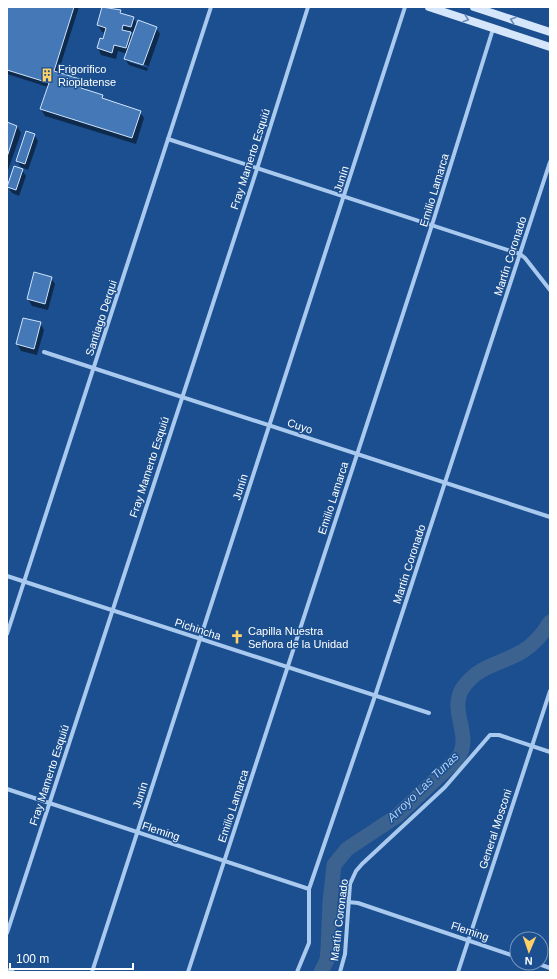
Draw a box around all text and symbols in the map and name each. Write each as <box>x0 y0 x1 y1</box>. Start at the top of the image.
one-way arrow <box>462 14 469 23</box>
one-way arrow <box>510 16 517 25</box>
place label: Frigorifico Rioplatense <box>58 63 116 88</box>
building icon: Frigorifico Rioplatense <box>39 67 55 83</box>
street label: Fray Mamerto Esquiú <box>228 107 272 211</box>
street label: Emilio Lamarca <box>417 151 451 228</box>
street label: Junín <box>331 164 351 194</box>
street label: Martín Coronado <box>492 215 528 297</box>
street label: Santiago Derqui <box>83 279 119 357</box>
street label: Fray Mamerto Esquiú <box>127 415 171 519</box>
street label: Cuyo <box>286 416 314 436</box>
street label: Emilio Lamarca <box>316 459 351 536</box>
street label: Junín <box>230 472 250 502</box>
street label: Martín Coronado <box>391 523 427 605</box>
street label: Pichincha <box>173 616 223 642</box>
place label: Capilla Nuestra Señora de la Unidad <box>248 625 348 650</box>
church icon: Capilla Nuestra Señora de la Unidad <box>229 629 245 645</box>
street label: Fray Mamerto Esquiú <box>27 723 71 827</box>
water label: Arroyo Las Tunas <box>384 749 462 825</box>
street label: Emilio Lamarca <box>216 767 251 844</box>
street label: Junín <box>130 780 150 810</box>
street label: General Mosconi <box>476 788 514 870</box>
street label: Fleming <box>141 819 181 843</box>
street label: Martín Coronado <box>328 878 350 962</box>
street label: Fleming <box>450 919 490 943</box>
north arrow <box>509 931 549 971</box>
scale bar <box>10 945 133 971</box>
text: 100 m <box>16 952 49 966</box>
text: N <box>524 955 533 967</box>

